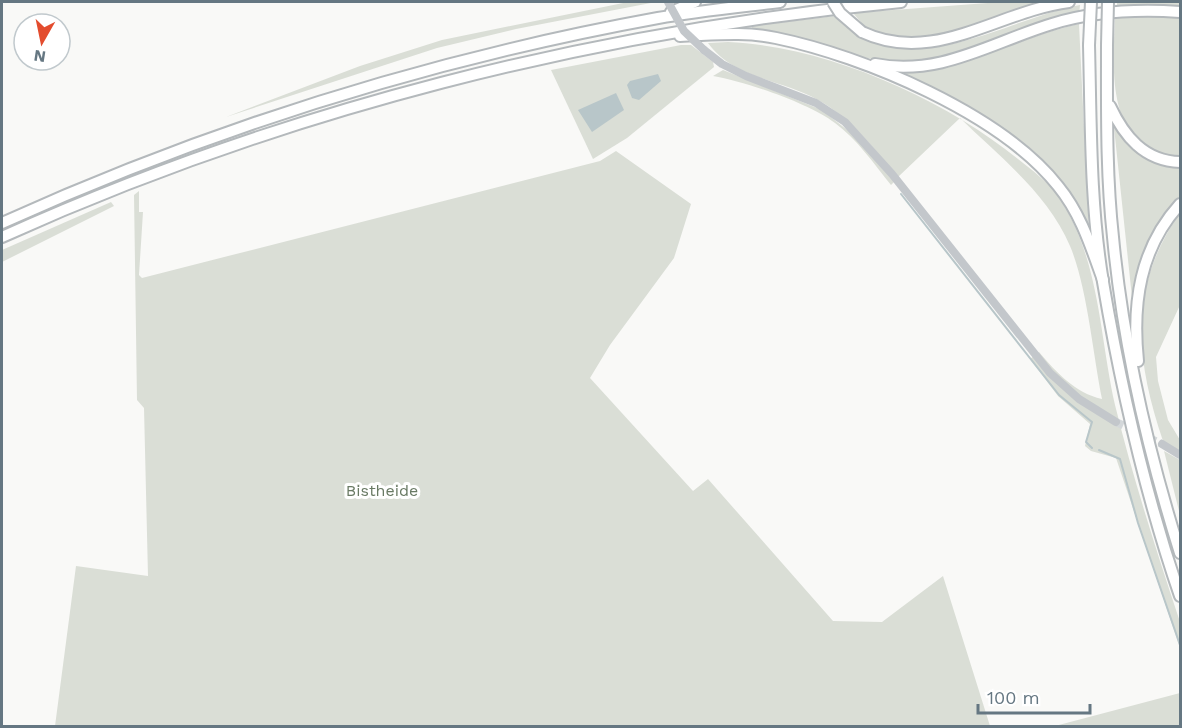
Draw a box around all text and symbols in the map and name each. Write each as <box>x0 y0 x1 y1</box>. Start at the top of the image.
north arrow <box>12 12 72 72</box>
text: N <box>32 46 47 67</box>
park label: Bistheide <box>346 481 418 500</box>
scale bar <box>978 677 1090 715</box>
text: 100 m <box>987 687 1040 708</box>

